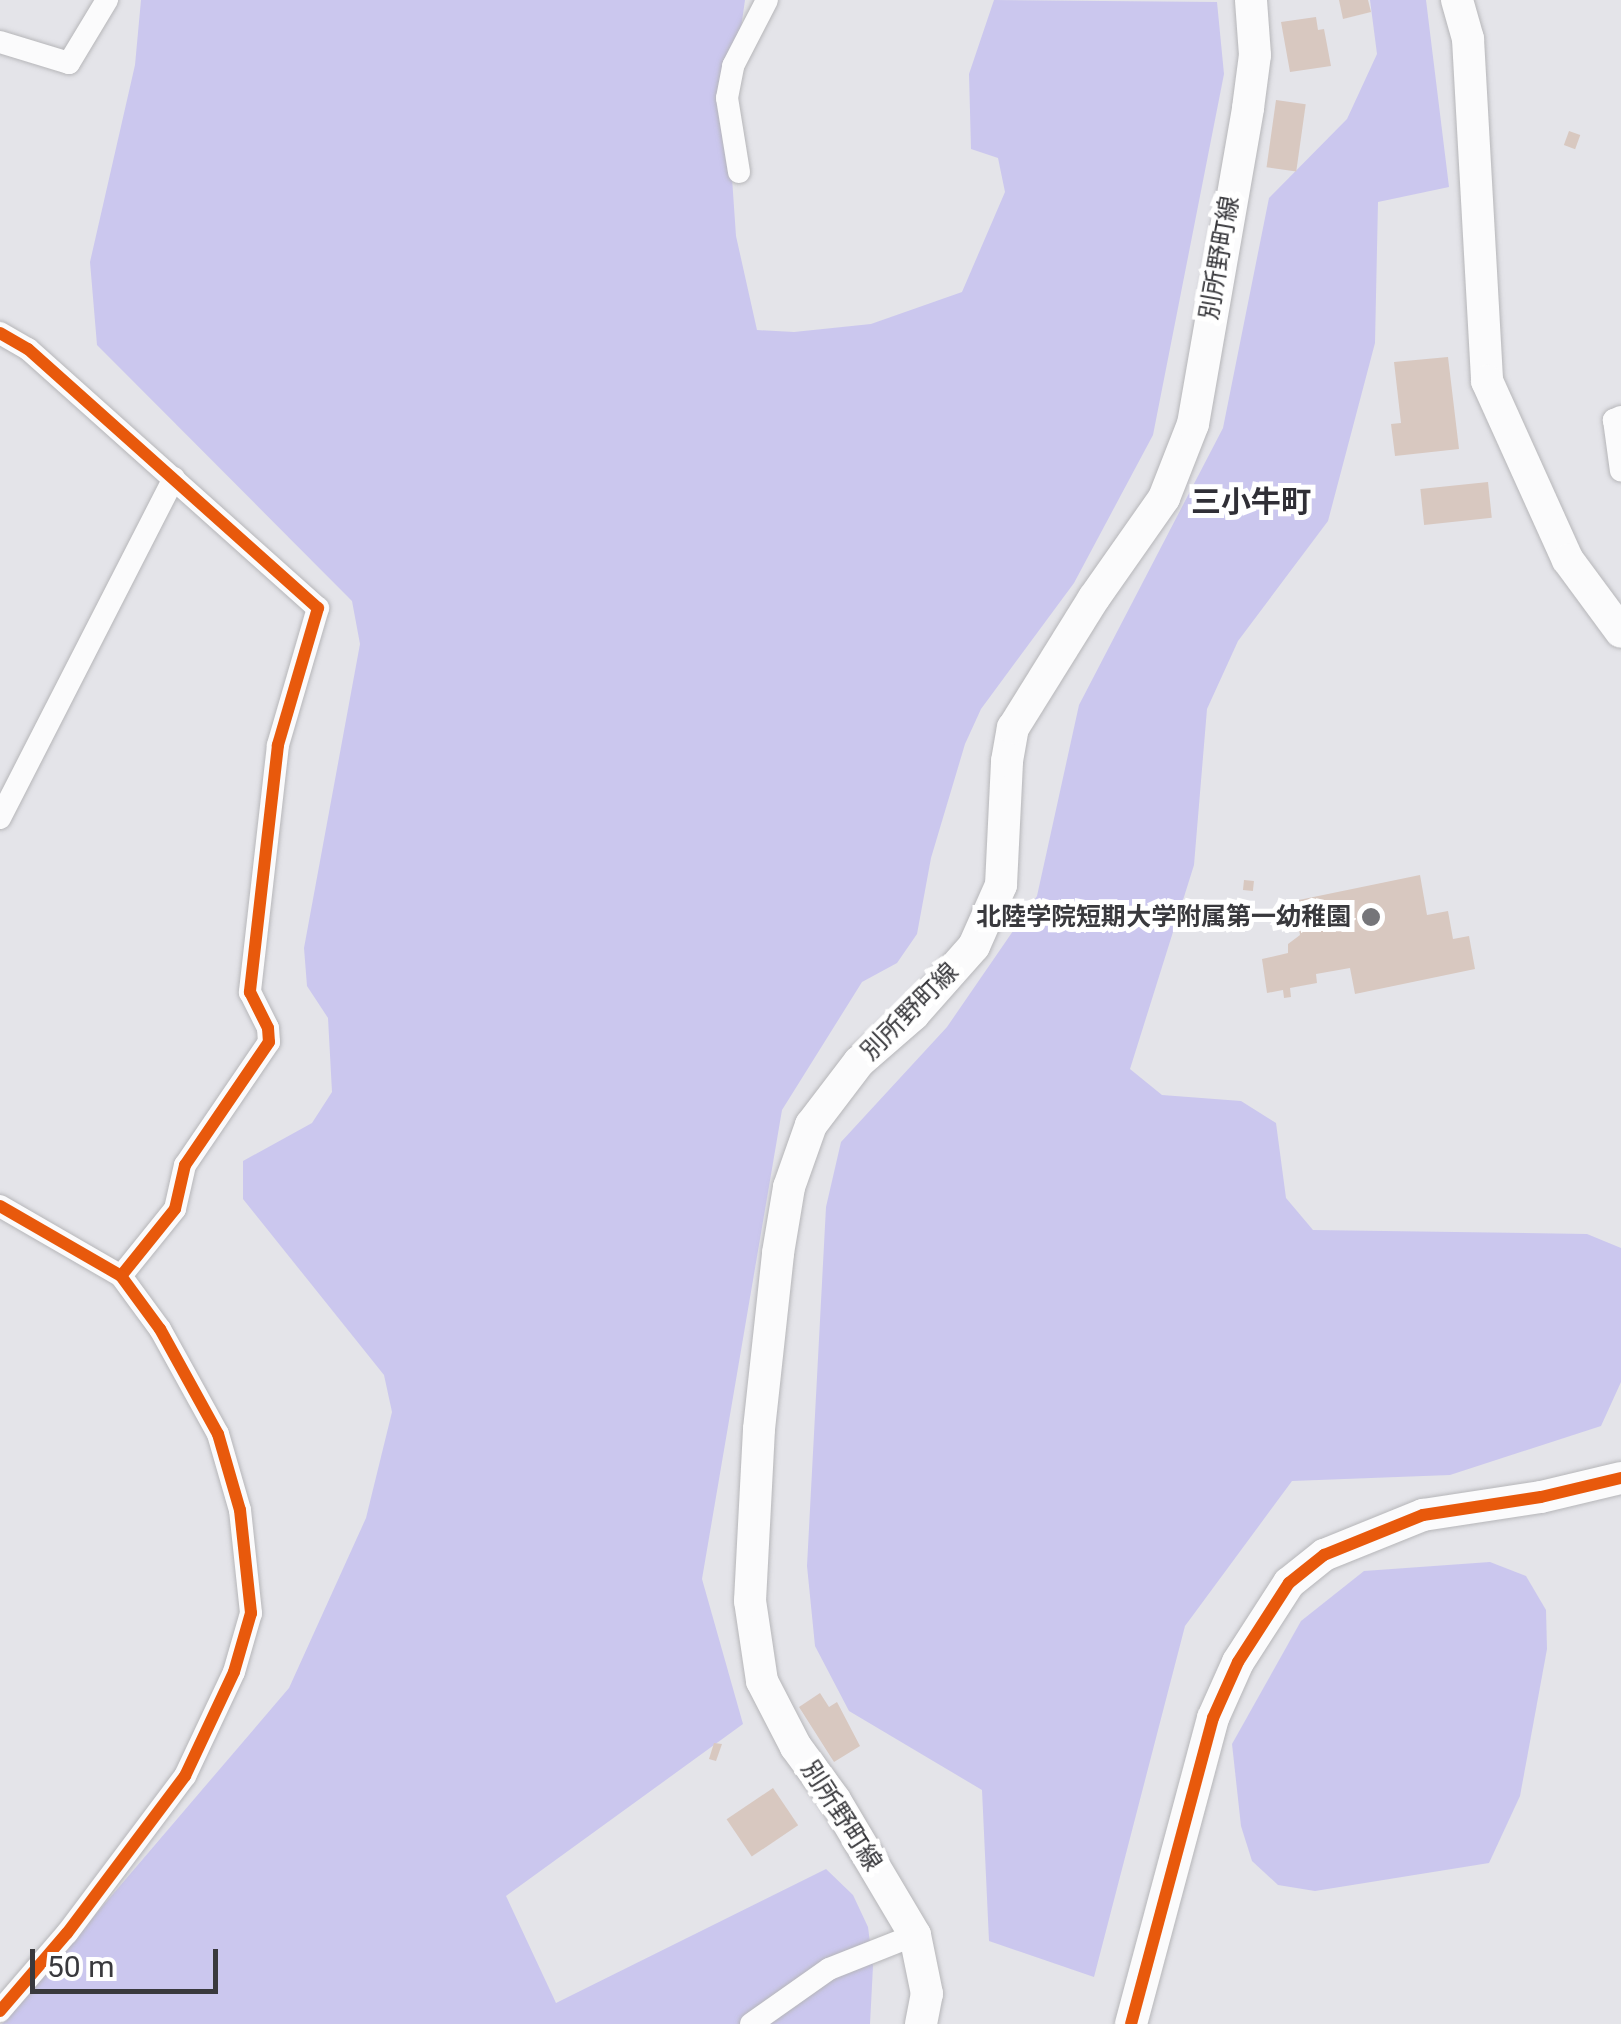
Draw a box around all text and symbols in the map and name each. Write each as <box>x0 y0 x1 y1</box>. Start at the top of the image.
street label: 別所野町線 <box>1194 194 1246 322</box>
district label: 三小牛町 <box>1191 484 1311 520</box>
place label: 北陸学院短期大学附属第一幼稚園 <box>976 902 1351 932</box>
marker: 北陸学院短期大学附属第一幼稚園 <box>1360 906 1382 928</box>
street label: 別所野町線 <box>855 957 965 1067</box>
street label: 別所野町線 <box>794 1755 888 1877</box>
scale bar <box>35 1929 222 1991</box>
text: 50 m <box>47 1949 114 1984</box>

